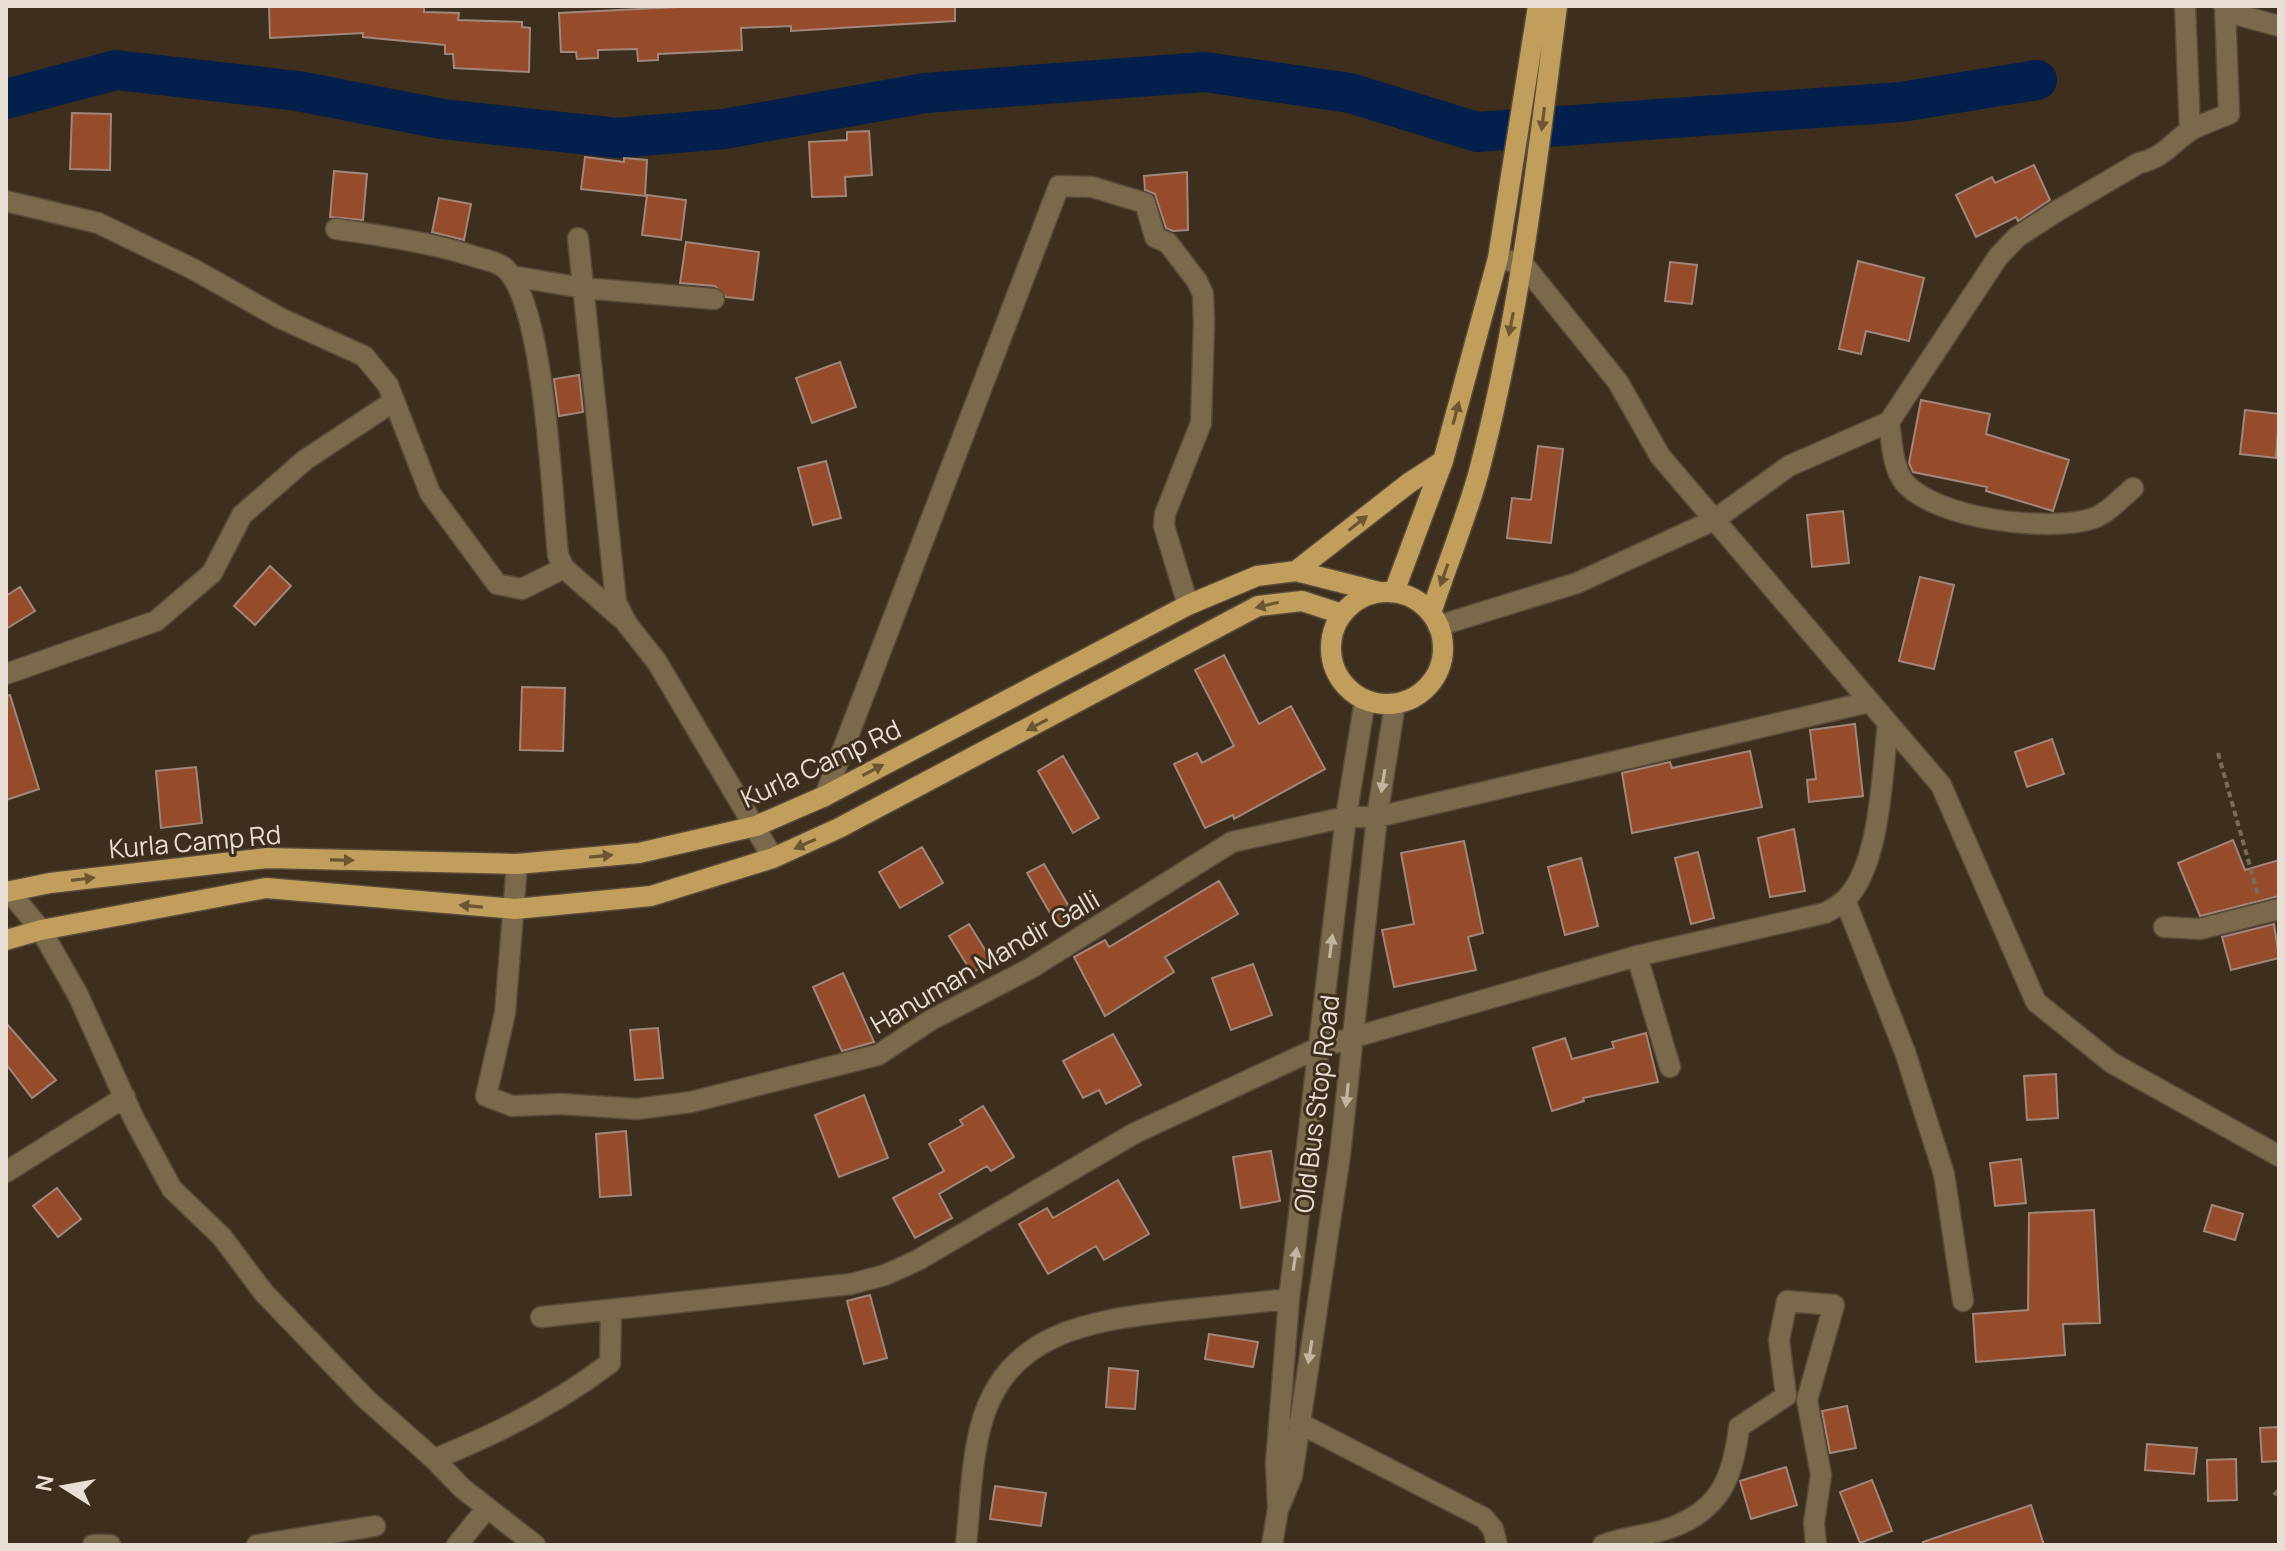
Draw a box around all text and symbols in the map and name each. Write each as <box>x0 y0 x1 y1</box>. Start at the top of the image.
one-way arrow <box>1536 107 1549 132</box>
one-way arrow <box>1505 312 1517 337</box>
one-way arrow <box>1451 401 1463 426</box>
one-way arrow <box>1348 515 1368 532</box>
one-way arrow <box>1437 563 1449 587</box>
one-way arrow <box>1254 599 1279 612</box>
street label: Kurla Camp Rd <box>735 710 906 816</box>
one-way arrow <box>1025 718 1048 731</box>
one-way arrow <box>862 764 885 777</box>
one-way arrow <box>1376 769 1388 794</box>
street label: Kurla Camp Rd <box>107 816 282 866</box>
one-way arrow <box>794 837 817 850</box>
one-way arrow <box>589 850 614 863</box>
one-way arrow <box>330 853 355 866</box>
one-way arrow <box>71 872 96 885</box>
street label: Hanuman Mandir Galli <box>863 881 1106 1041</box>
one-way arrow <box>458 899 483 912</box>
one-way arrow <box>1325 933 1338 958</box>
street label: Old Bus Stop Road <box>1285 993 1347 1215</box>
one-way arrow <box>1340 1083 1353 1108</box>
one-way arrow <box>1289 1247 1302 1272</box>
one-way arrow <box>1303 1340 1316 1365</box>
north arrow <box>24 1447 104 1527</box>
text: N <box>28 1473 61 1494</box>

